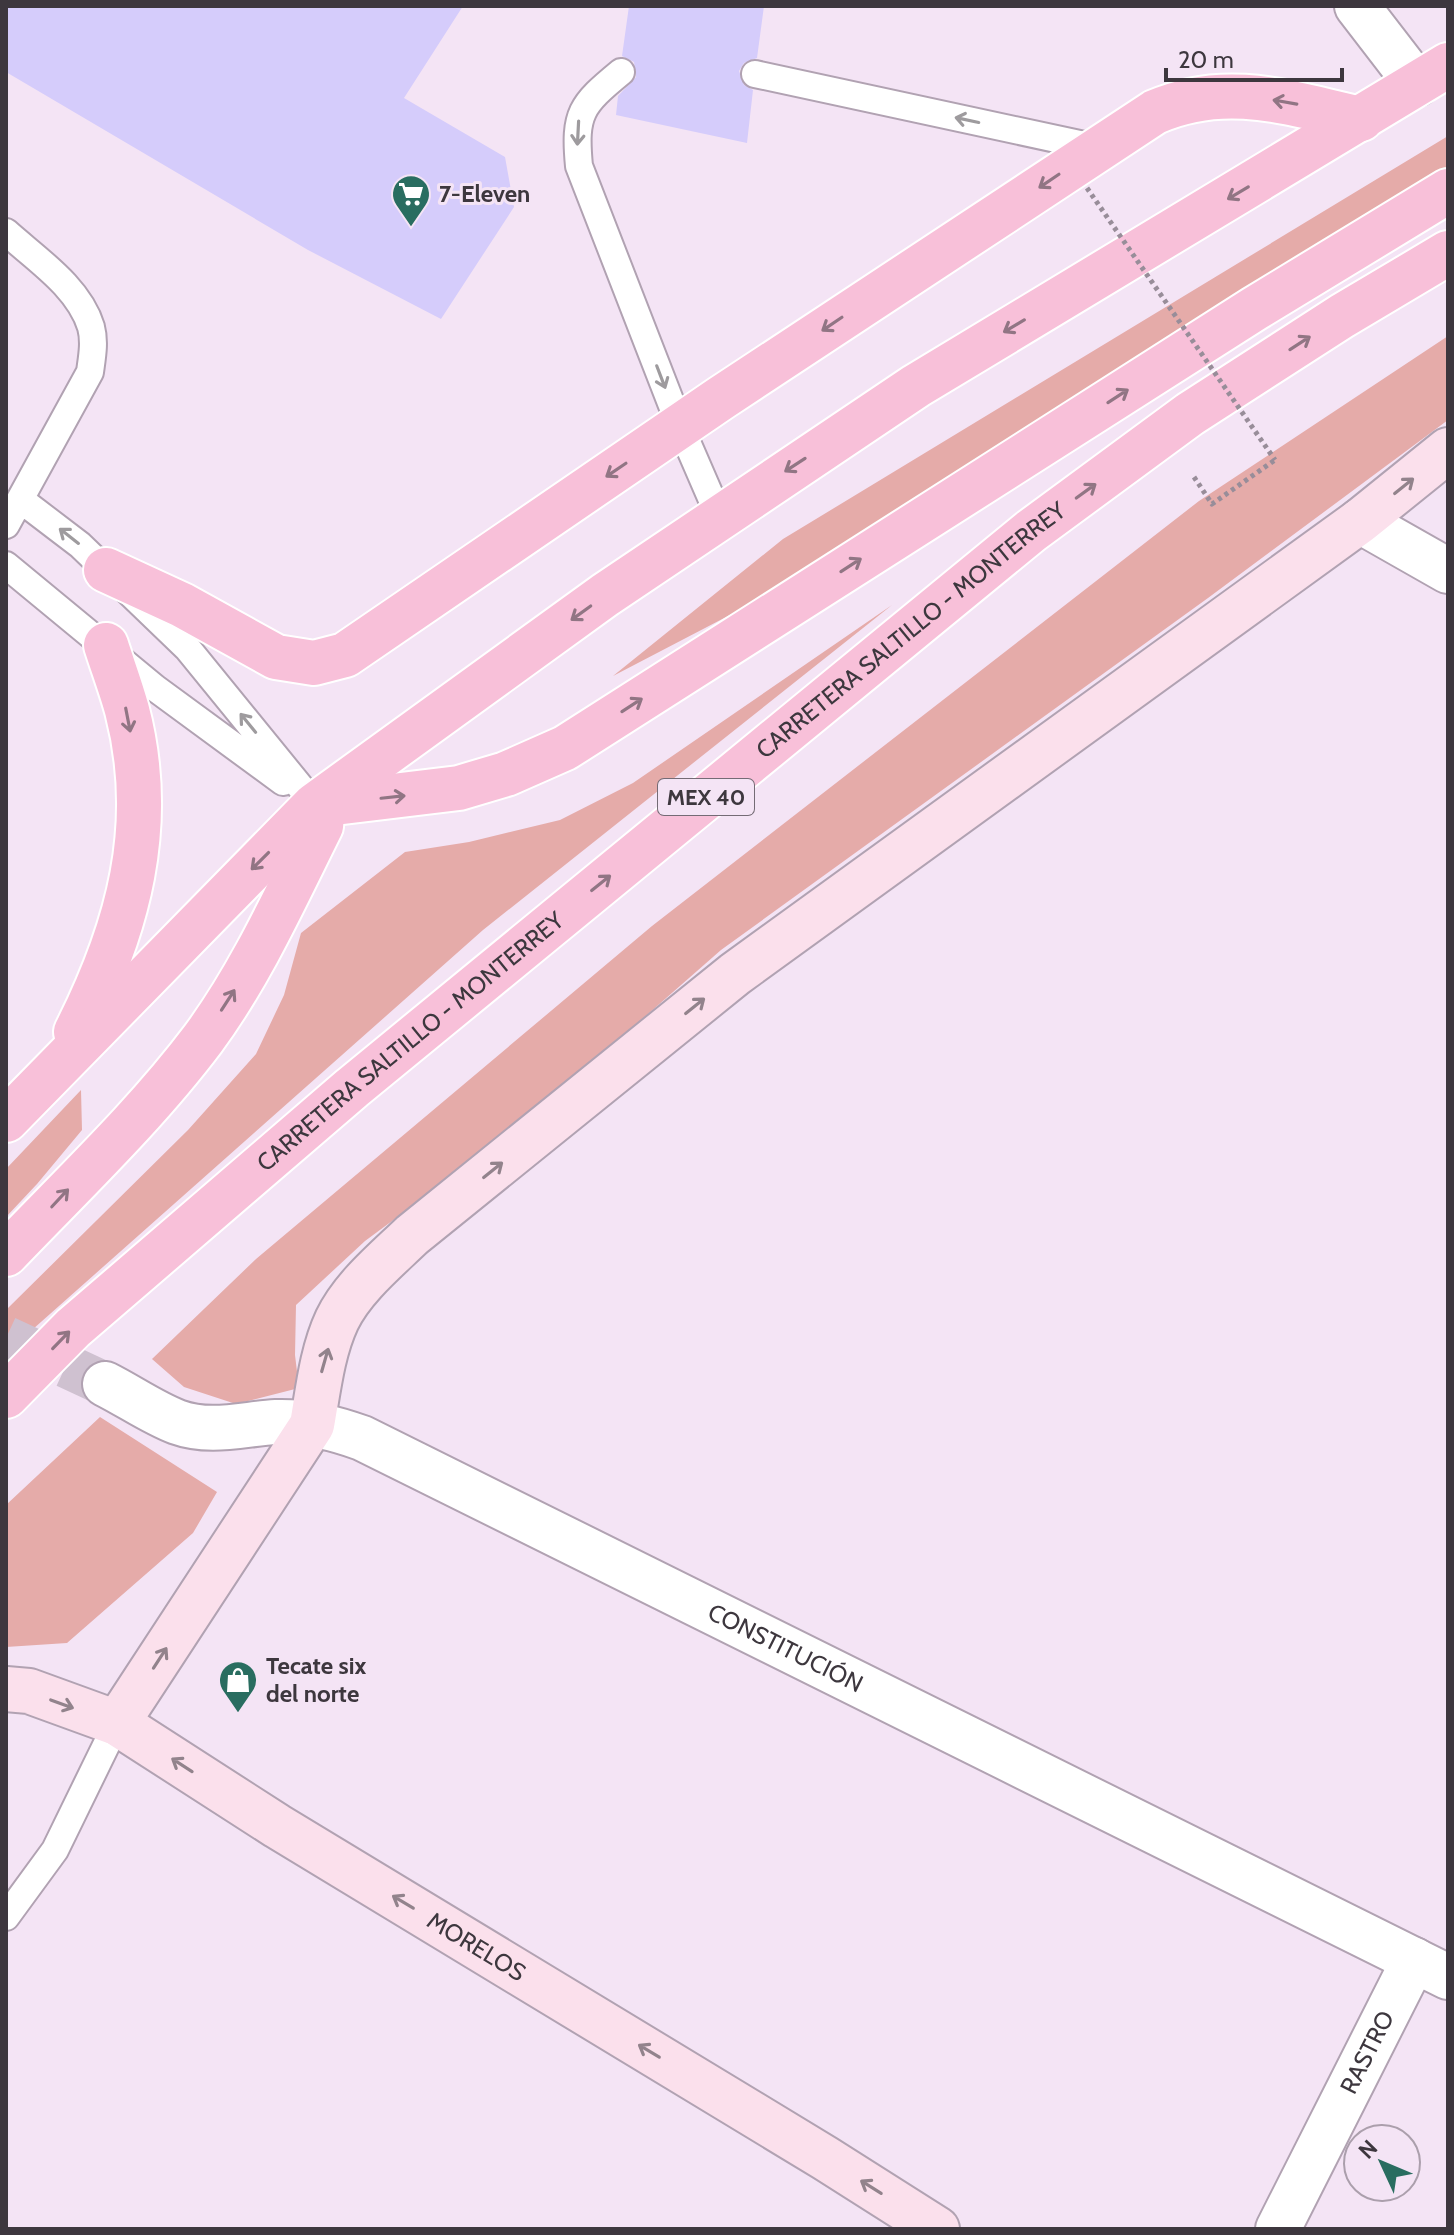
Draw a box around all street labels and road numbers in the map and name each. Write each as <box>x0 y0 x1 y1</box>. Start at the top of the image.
street label: CARRETERA SALTILLO - MONTERREY <box>750 495 1071 764</box>
road number: MEX 40 <box>658 779 754 815</box>
street label: CARRETERA SALTILLO - MONTERREY <box>251 905 570 1177</box>
street label: CONSTITUCIÓN <box>703 1597 868 1698</box>
street label: MORELOS <box>422 1905 531 1987</box>
street label: RASTRO <box>1334 2006 1400 2098</box>

